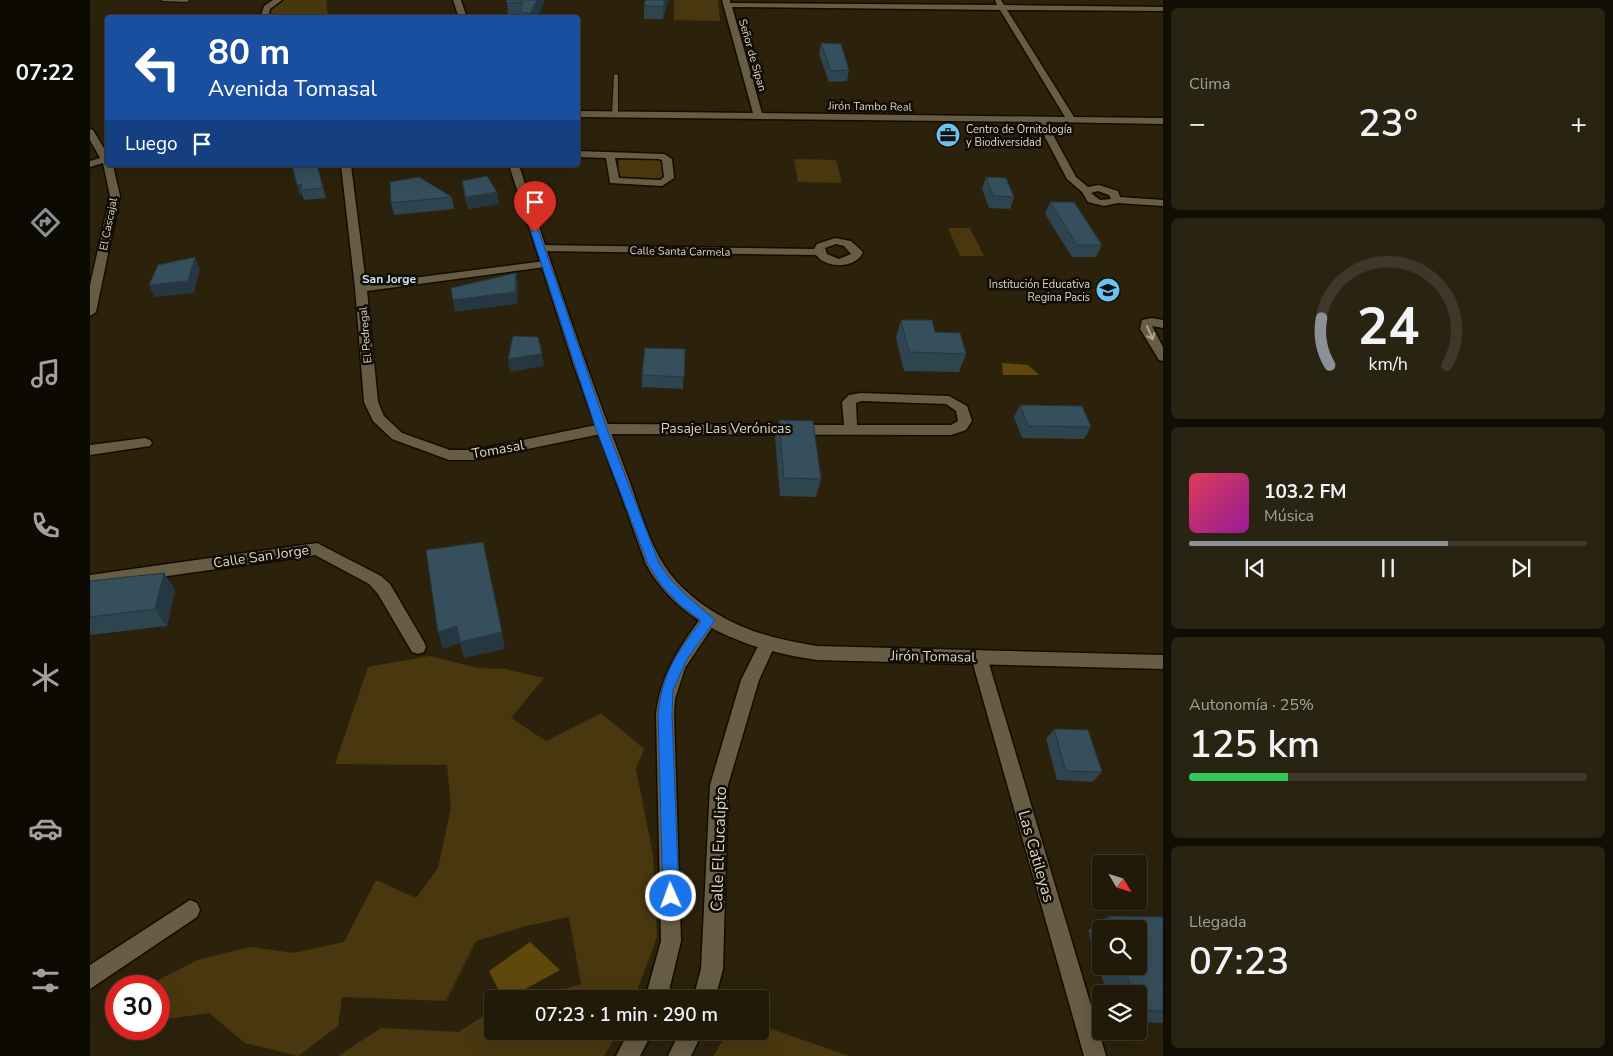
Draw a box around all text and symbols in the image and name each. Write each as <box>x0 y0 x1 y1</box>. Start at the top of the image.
street label: Señor de Sipan <box>735 17 770 93</box>
text: 80 m <box>208 29 290 76</box>
icon: left <box>125 35 190 100</box>
text: 07:22 <box>16 58 74 88</box>
text: Clima <box>1189 73 1230 95</box>
text: Avenida Tomasal <box>208 74 377 104</box>
street label: Jirón Tambo Real <box>827 98 913 115</box>
text: 23° <box>1358 98 1418 149</box>
text: − <box>1189 105 1206 143</box>
text: + <box>1570 105 1587 143</box>
office icon: Centro de Ornitología y Biodiversidad <box>935 122 961 148</box>
place label: Centro de Ornitología y Biodiversidad <box>966 122 1072 150</box>
icon: arrive <box>188 130 216 158</box>
text: Luego <box>125 131 178 157</box>
pin <box>514 181 556 232</box>
icon: arrive <box>521 188 549 216</box>
street label: El Cascajal <box>96 196 121 252</box>
icon: directions <box>28 205 63 240</box>
street label: Calle Santa Carmela <box>629 243 731 260</box>
district label: San Jorge <box>362 271 416 287</box>
place label: Institución Educativa Regina Pacis <box>989 277 1090 305</box>
school or university icon: Institución Educativa Regina Pacis <box>1095 277 1121 303</box>
text: 24 <box>1357 291 1419 362</box>
street label: El Pedregal <box>355 305 375 364</box>
one-way arrow <box>1145 325 1155 340</box>
text: km/h <box>1368 352 1408 376</box>
icon: music <box>28 356 63 391</box>
street label: Pasaje Las Verónicas <box>661 419 792 438</box>
street label: Tomasal <box>470 435 527 463</box>
text: 103.2 FM <box>1264 479 1347 505</box>
text: Música <box>1264 505 1314 527</box>
icon: phone <box>28 508 63 543</box>
street label: Calle San Jorge <box>212 540 310 573</box>
icon: previous <box>1241 554 1269 582</box>
icon: pause <box>1374 554 1402 582</box>
icon: next <box>1507 554 1535 582</box>
street label: Jirón Tomasal <box>889 646 976 667</box>
icon: climate <box>28 660 63 695</box>
text: Autonomía · 25% <box>1189 694 1314 716</box>
text: 125 km <box>1189 719 1320 770</box>
street label: Calle El Eucalipto <box>706 786 732 912</box>
street label: Las Catileyas <box>1012 808 1060 905</box>
icon: car <box>28 811 63 846</box>
north arrow <box>1092 855 1148 910</box>
map controls <box>1092 855 1147 1040</box>
position arrow <box>644 869 696 921</box>
text: Llegada <box>1189 911 1247 933</box>
button: search <box>1092 920 1147 975</box>
text: 07:23 <box>1189 936 1289 987</box>
icon: filters <box>28 963 63 998</box>
speed limit sign: 30 <box>105 975 170 1040</box>
button: layers <box>1092 985 1147 1040</box>
text: 07:23 · 1 min · 290 m <box>535 1002 718 1028</box>

